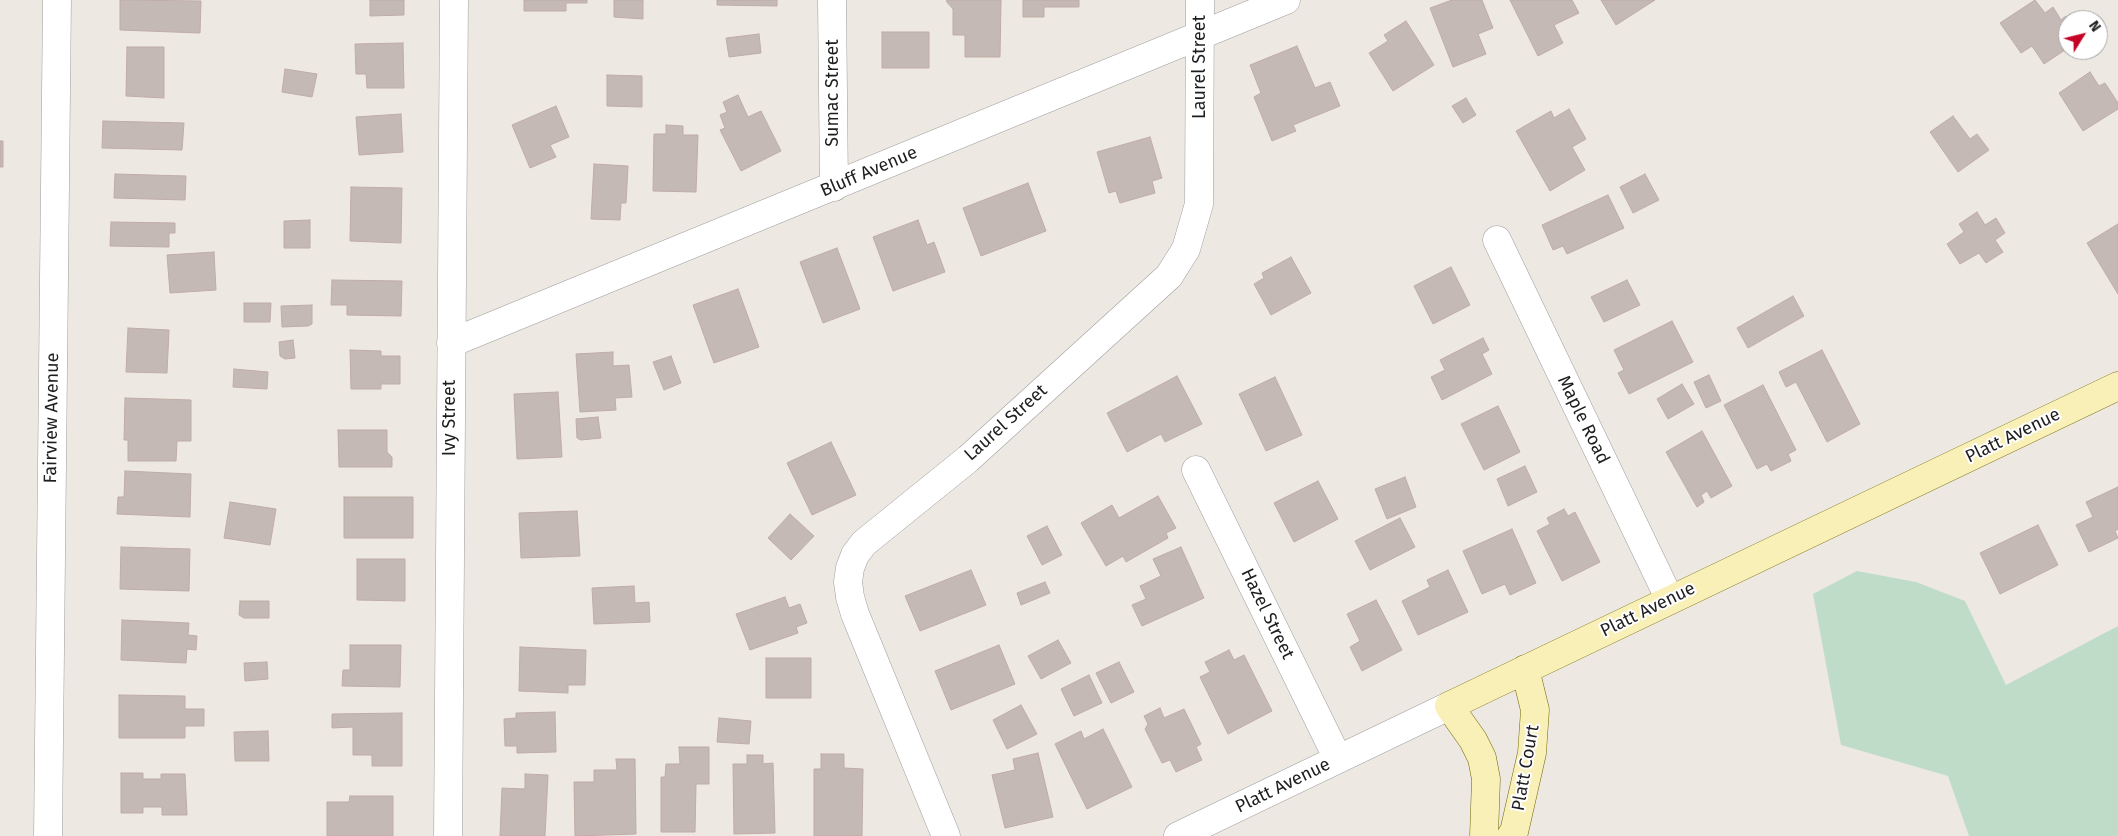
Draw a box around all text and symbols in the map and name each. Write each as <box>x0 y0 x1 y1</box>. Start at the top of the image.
north arrow <box>2058 10 2108 60</box>
street label: Laurel Street <box>1189 15 1211 119</box>
text: N <box>2085 18 2104 35</box>
street label: Sumac Street <box>822 39 844 147</box>
street label: Bluff Avenue <box>817 142 921 202</box>
street label: Fairview Avenue <box>40 352 64 484</box>
street label: Maple Road <box>1552 372 1614 468</box>
street label: Ivy Street <box>439 380 461 456</box>
street label: Laurel Street <box>960 380 1052 466</box>
street label: Platt Avenue <box>1962 404 2064 468</box>
street label: Hazel Street <box>1236 565 1298 663</box>
street label: Platt Avenue <box>1597 578 1699 642</box>
street label: Platt Court <box>1508 723 1544 813</box>
street label: Platt Avenue <box>1232 754 1334 818</box>

